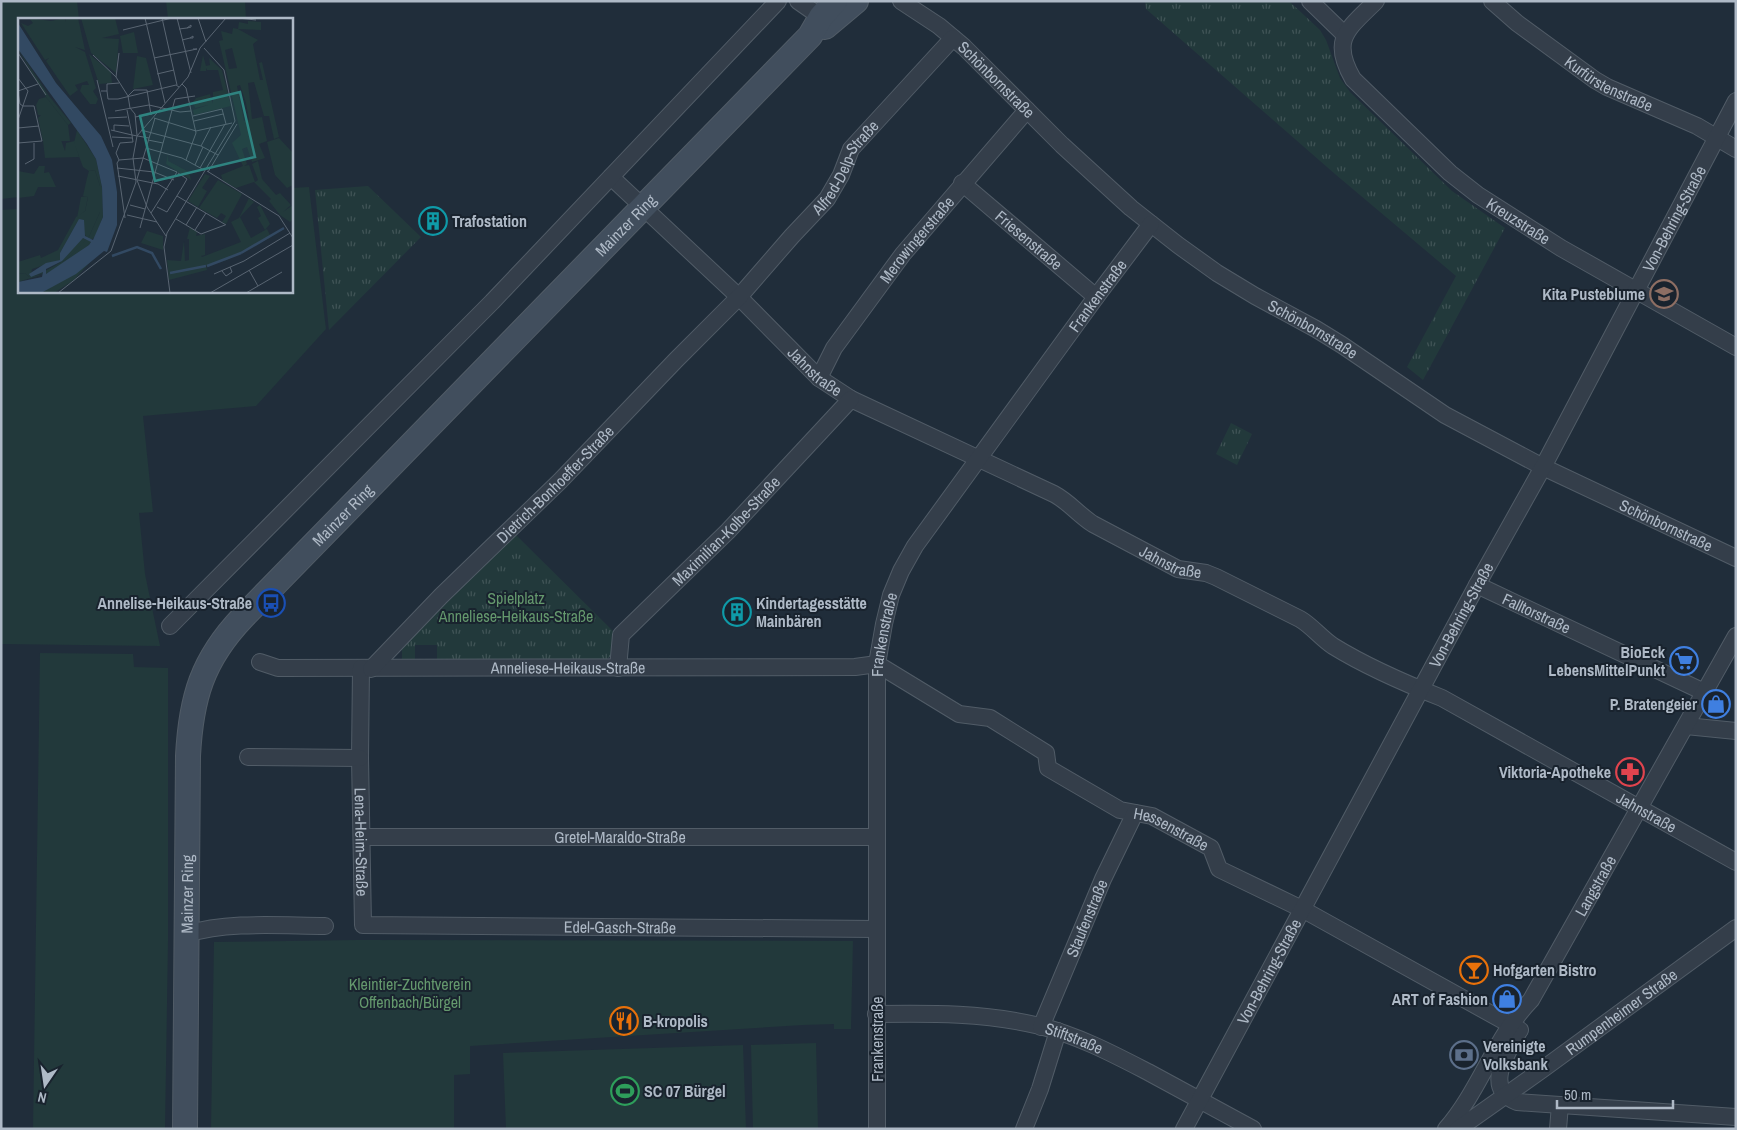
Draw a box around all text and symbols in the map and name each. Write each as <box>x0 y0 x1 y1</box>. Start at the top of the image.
inset map <box>18 18 292 292</box>
street label: Schönbornstraße <box>953 36 1040 123</box>
street label: Kurfürstenstraße <box>1560 51 1656 117</box>
street label: Alfred-Delp-Straße <box>806 115 883 220</box>
street label: Von-Behring-Straße <box>1637 162 1711 275</box>
street label: Mainzer Ring <box>590 189 661 261</box>
street label: Merowingerstraße <box>874 191 959 287</box>
street label: Kreuzstraße <box>1482 192 1555 249</box>
street label: Friesenstraße <box>991 205 1067 275</box>
building icon: Trafostation <box>418 206 448 236</box>
place label: Trafostation <box>452 210 527 232</box>
street label: Frankenstraße <box>1063 255 1132 336</box>
school or university icon: Kita Pusteblume <box>1649 279 1679 309</box>
place label: Kita Pusteblume <box>1542 283 1645 305</box>
street label: Schönbornstraße <box>1264 294 1362 364</box>
street label: Jahnstraße <box>783 342 846 401</box>
street label: Dietrich-Bonhoeffer-Straße <box>491 420 619 548</box>
street label: Maximilian-Kolbe-Straße <box>667 471 785 591</box>
street label: Mainzer Ring <box>307 479 378 551</box>
street label: Schönbornstraße <box>1616 494 1716 557</box>
street label: Jahnstraße <box>1136 540 1203 583</box>
street label: Von-Behring-Straße <box>1424 558 1499 671</box>
park label: Spielplatz Anneliese-Heikaus-Straße <box>438 587 593 627</box>
bus stop icon: Annelise-Heikaus-Straße <box>256 588 286 618</box>
street label: Falltorstraße <box>1499 588 1574 639</box>
street label: Frankenstraße <box>866 590 902 677</box>
place label: Annelise-Heikaus-Straße <box>97 592 252 614</box>
place label: Kindertagesstätte Mainbären <box>756 592 867 632</box>
building icon: Kindertagesstätte Mainbären <box>722 597 752 627</box>
place label: BioEck LebensMittelPunkt <box>1548 641 1666 681</box>
supermarket icon: BioEck LebensMittelPunkt <box>1669 646 1699 676</box>
street label: Anneliese-Heikaus-Straße <box>490 656 645 679</box>
shop icon: P. Bratengeier <box>1701 689 1731 719</box>
place label: P. Bratengeier <box>1610 693 1698 715</box>
pharmacy icon: Viktoria-Apotheke <box>1615 757 1645 787</box>
place label: Viktoria-Apotheke <box>1499 761 1611 783</box>
street label: Lena-Heim-Straße <box>350 787 373 897</box>
street label: Jahnstraße <box>1613 787 1681 838</box>
street label: Hessenstraße <box>1132 802 1213 856</box>
street label: Gretel-Maraldo-Straße <box>554 826 686 848</box>
street label: Langstraße <box>1569 851 1621 920</box>
street label: Mainzer Ring <box>176 854 198 934</box>
street label: Staufenstraße <box>1061 876 1113 960</box>
street label: Von-Behring-Straße <box>1232 915 1306 1028</box>
street label: Edel-Gasch-Straße <box>564 916 676 938</box>
bar icon: Hofgarten Bistro <box>1459 955 1489 985</box>
place label: Hofgarten Bistro <box>1493 959 1597 981</box>
street label: Rumpenheimer Straße <box>1561 964 1682 1060</box>
park label: Kleintier-Zuchtverein Offenbach/Bürgel <box>349 973 471 1013</box>
shop icon: ART of Fashion <box>1492 984 1522 1014</box>
place label: ART of Fashion <box>1392 988 1488 1010</box>
street label: Frankenstraße <box>866 996 888 1082</box>
restaurant icon: B-kropolis <box>609 1006 639 1036</box>
place label: B-kropolis <box>643 1010 708 1032</box>
street label: Stiftstraße <box>1043 1017 1107 1059</box>
place label: Vereinigte Volksbank <box>1483 1035 1548 1075</box>
bank icon: Vereinigte Volksbank <box>1449 1040 1479 1070</box>
north arrow <box>20 1060 70 1110</box>
sports icon: SC 07 Bürgel <box>610 1076 640 1106</box>
scale bar <box>1557 1078 1673 1110</box>
place label: SC 07 Bürgel <box>644 1080 726 1102</box>
text: 50 m <box>1564 1084 1591 1105</box>
text: N <box>36 1088 48 1107</box>

